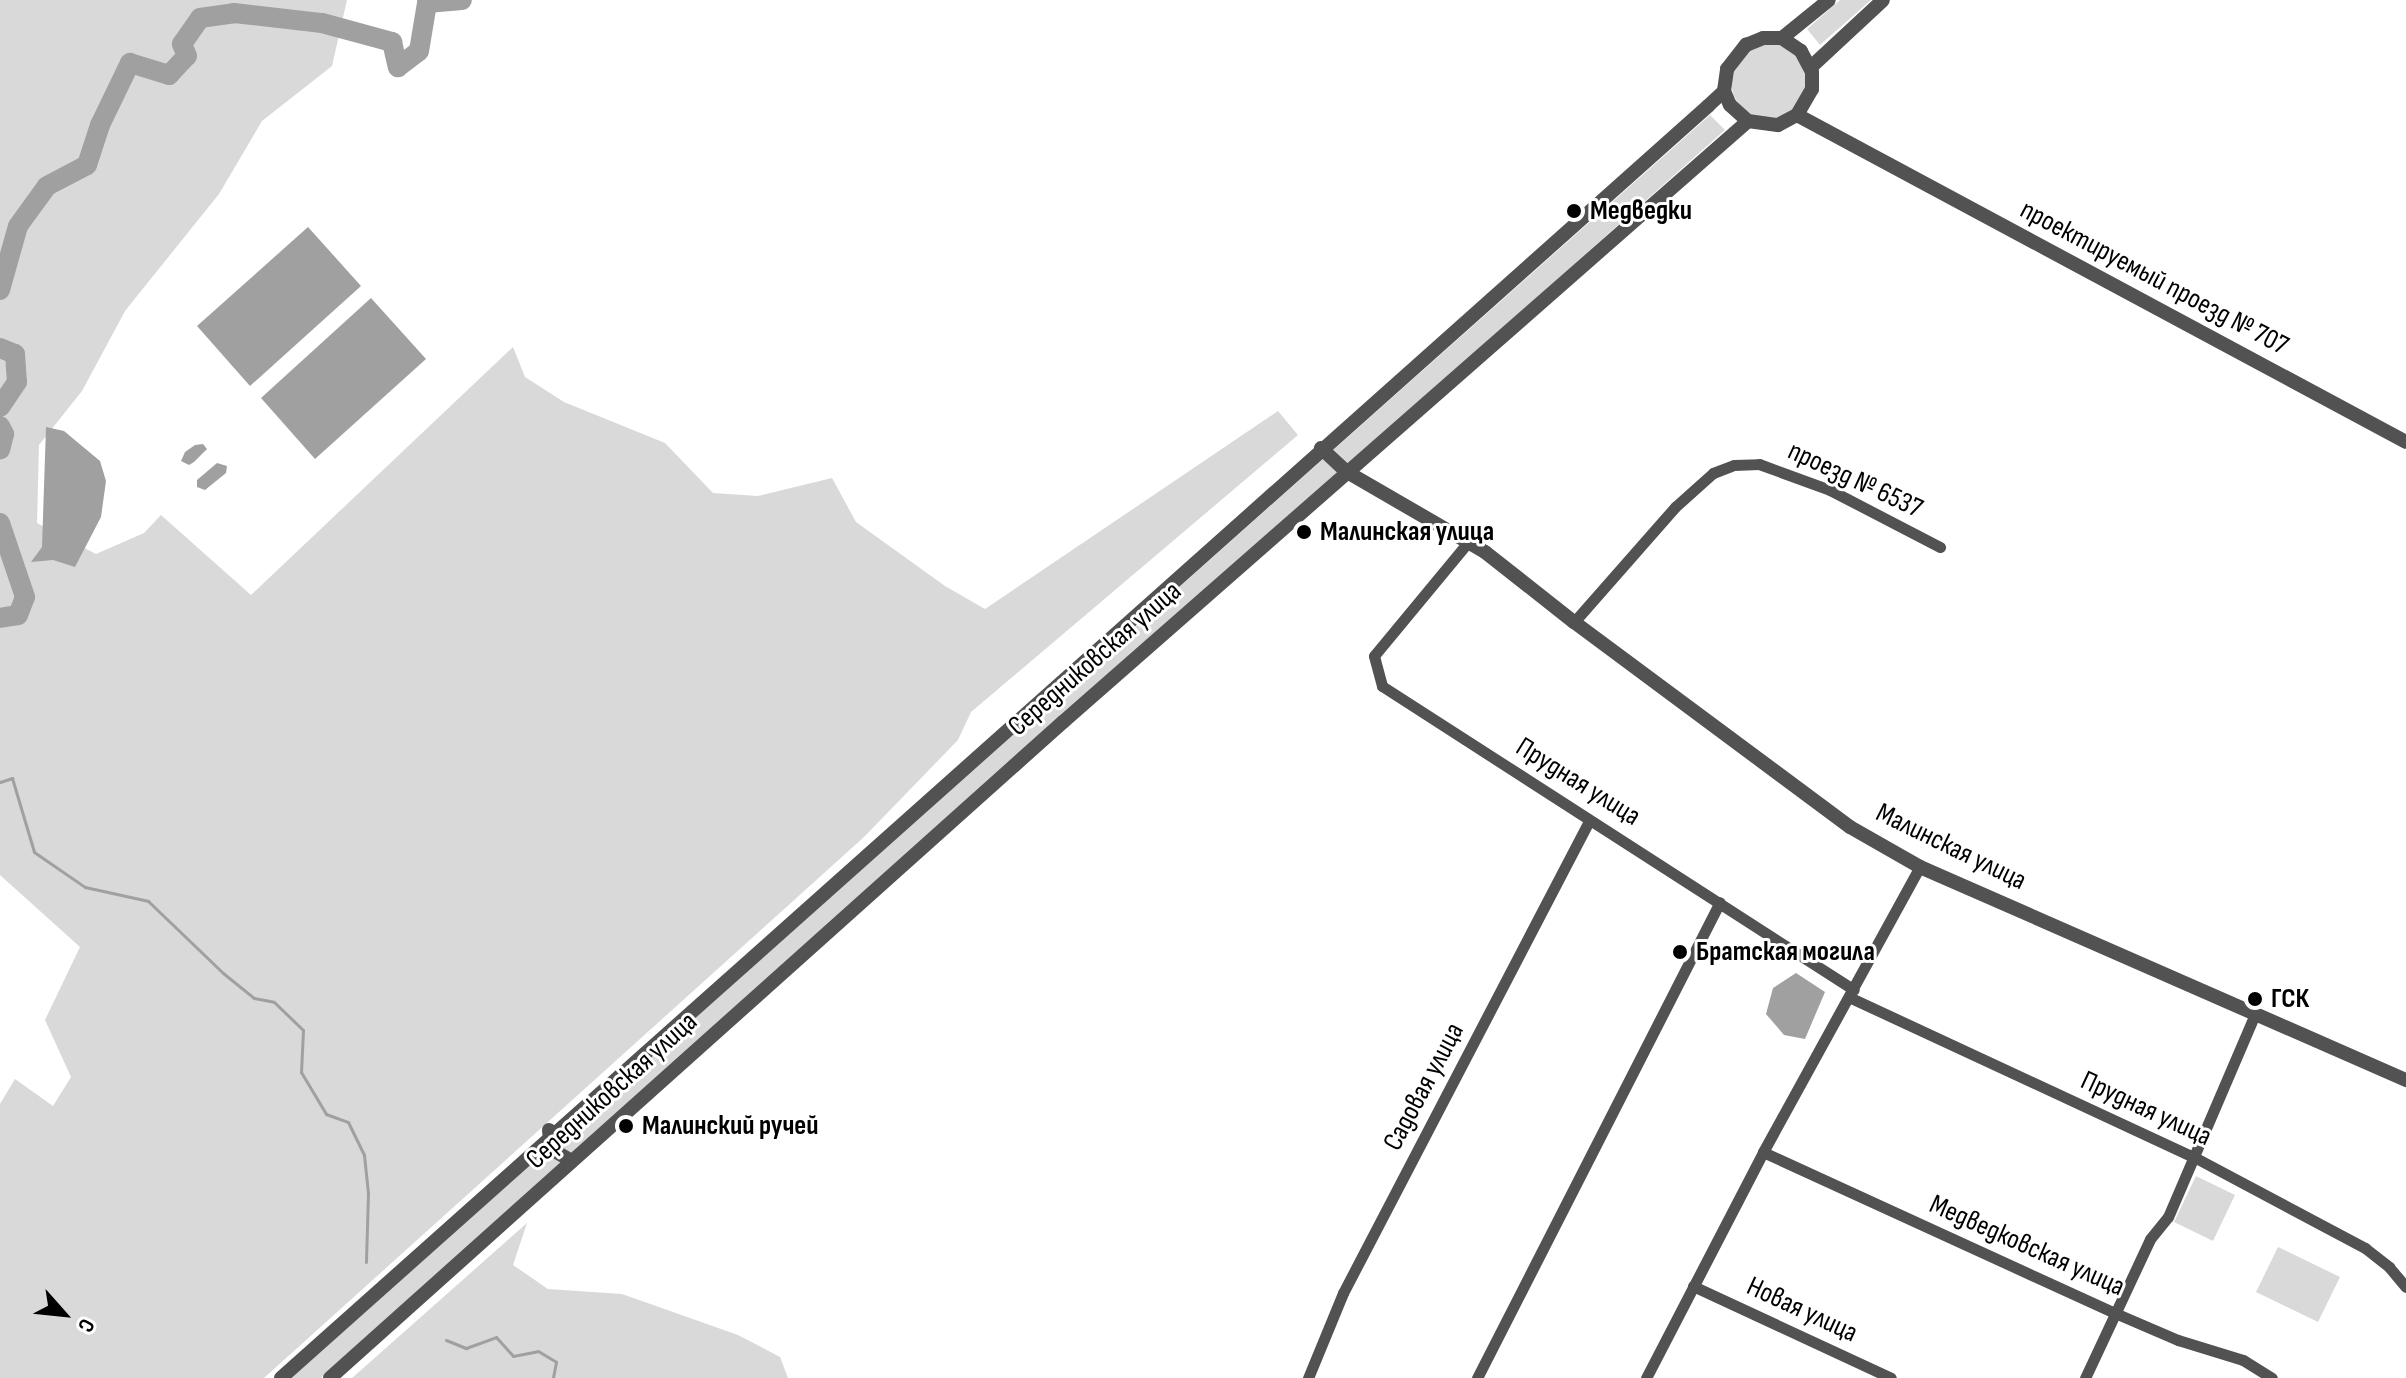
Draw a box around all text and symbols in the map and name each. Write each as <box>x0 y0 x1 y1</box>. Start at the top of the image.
street label: проектируемый проезд № 707 <box>2014 193 2294 363</box>
place label: Медведки <box>1590 194 1692 228</box>
marker: Медведки <box>1565 202 1583 220</box>
street label: проезд № 6537 <box>1782 434 1928 526</box>
place label: Малинская улица <box>1320 515 1494 549</box>
marker: Малинская улица <box>1295 523 1313 541</box>
street label: Середниковская улица <box>1002 575 1188 743</box>
street label: Прудная улица <box>1510 731 1646 833</box>
street label: Малинская улица <box>1870 796 2032 898</box>
place label: Братская могила <box>1696 935 1875 969</box>
marker: Братская могила <box>1671 943 1689 961</box>
place label: ГСК <box>2271 982 2309 1016</box>
marker: ГСК <box>2246 990 2264 1008</box>
street label: Середниковская улица <box>520 1005 704 1177</box>
street label: Садовая улица <box>1376 1017 1472 1157</box>
street label: Прудная улица <box>2075 1064 2217 1154</box>
place label: Малинский ручей <box>642 1109 818 1143</box>
marker: Малинский ручей <box>617 1117 635 1135</box>
street label: Медведковская улица <box>1924 1188 2130 1304</box>
street label: Новая улица <box>1741 1270 1863 1350</box>
north arrow <box>24 1274 104 1354</box>
text: С <box>71 1314 100 1336</box>

